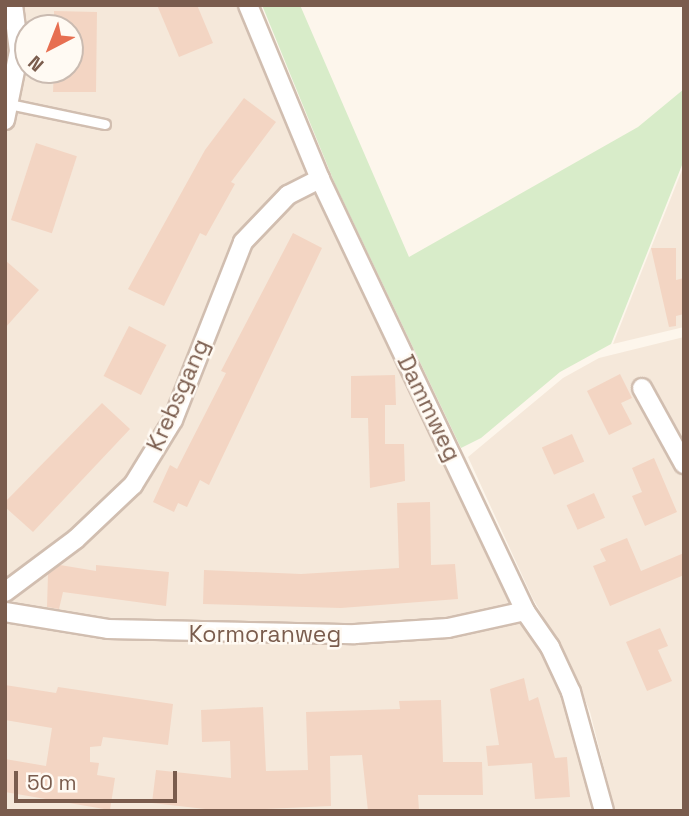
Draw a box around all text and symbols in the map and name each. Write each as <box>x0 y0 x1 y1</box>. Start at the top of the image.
north arrow <box>14 14 84 84</box>
text: N <box>23 50 49 77</box>
street label: Krebsgang <box>141 335 215 455</box>
street label: Dammweg <box>392 350 466 466</box>
street label: Kormoranweg <box>189 620 341 648</box>
scale bar <box>18 756 180 800</box>
text: 50 m <box>27 769 77 796</box>

